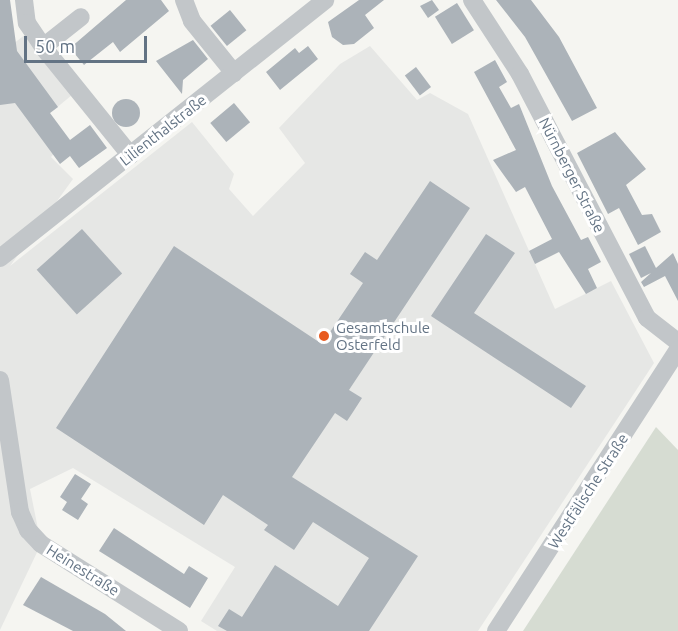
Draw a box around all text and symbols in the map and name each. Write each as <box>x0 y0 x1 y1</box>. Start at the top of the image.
scale bar <box>27 24 150 62</box>
text: 50 m <box>35 36 75 56</box>
street label: Lilienthalstraße <box>116 91 210 169</box>
street label: Nürnberger Straße <box>535 114 609 236</box>
place label: Gesamtschule Osterfeld <box>336 318 430 353</box>
marker: Gesamtschule Osterfeld <box>317 329 331 343</box>
street label: Westfälische Straße <box>544 430 632 552</box>
street label: Heinestraße <box>43 541 123 599</box>

